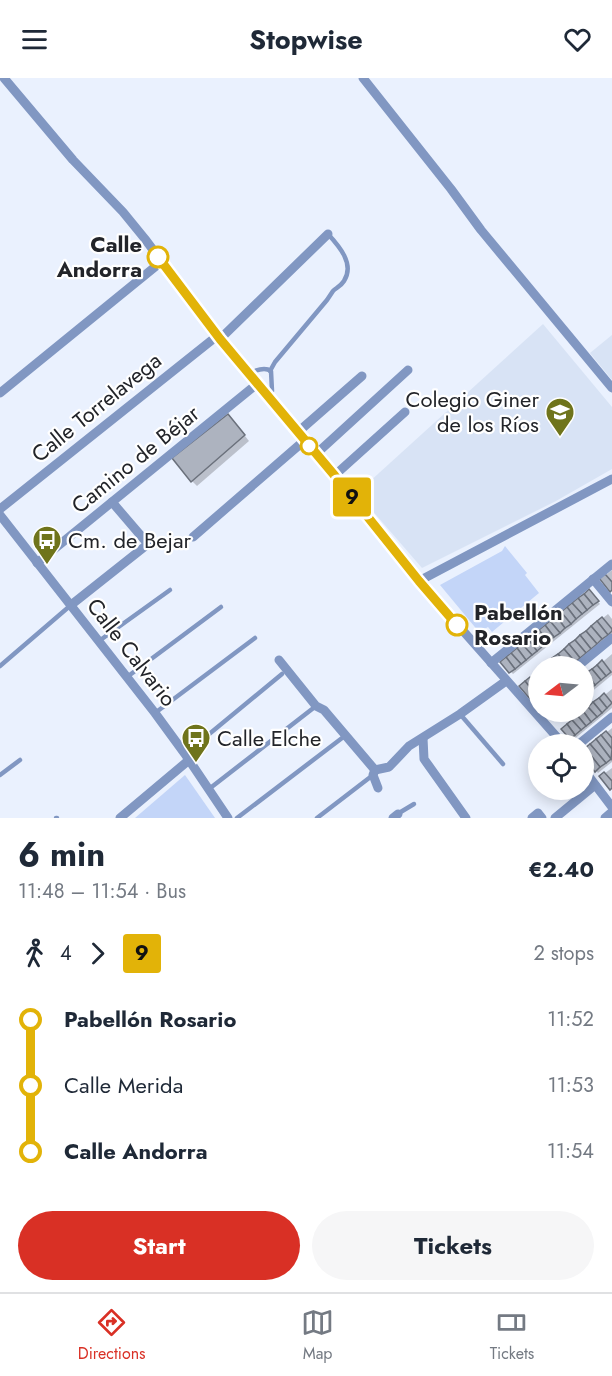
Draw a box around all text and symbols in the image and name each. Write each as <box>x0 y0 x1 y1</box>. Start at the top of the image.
text: Stopwise <box>249 20 363 59</box>
icon: menu <box>18 23 51 56</box>
icon: heart <box>561 23 594 56</box>
place label: Calle Andorra <box>56 228 142 285</box>
marker: Calle Andorra <box>147 246 169 268</box>
street label: Calle Torrelavega <box>24 344 168 470</box>
place label: Colegio Giner de los Ríos <box>405 383 539 440</box>
school or university icon: Colegio Giner de los Ríos <box>544 396 576 438</box>
street label: Camino de Béjar <box>64 397 206 521</box>
unlabelled marker <box>300 437 318 455</box>
line badge: 9 <box>332 478 372 516</box>
text: 9 <box>345 482 359 512</box>
bus stop icon: Cm. de Bejar <box>31 524 63 566</box>
place label: Cm. de Bejar <box>68 524 192 556</box>
street label: Calle Calvario <box>79 591 185 713</box>
place label: Pabellón Rosario <box>474 596 563 653</box>
marker: Pabellón Rosario <box>446 614 468 636</box>
north arrow <box>528 656 594 722</box>
map controls <box>528 656 594 800</box>
bus stop icon: Calle Elche <box>180 722 212 764</box>
place label: Calle Elche <box>217 722 321 754</box>
button: locate <box>528 734 594 800</box>
text: 6 min <box>18 831 105 878</box>
text: €2.40 <box>528 853 594 885</box>
text: 11:48 – 11:54 · Bus <box>18 877 186 906</box>
icon: walk <box>18 937 51 970</box>
icon: forward <box>81 937 114 970</box>
text: 9 <box>135 938 149 968</box>
text: 4 <box>60 939 72 968</box>
text: 2 stops <box>533 939 594 968</box>
text: Pabellón Rosario <box>64 1003 236 1035</box>
text: 11:52 <box>547 1005 594 1034</box>
text: Calle Merida <box>64 1069 183 1101</box>
text: 11:53 <box>548 1071 594 1100</box>
text: Calle Andorra <box>64 1135 208 1167</box>
text: 11:54 <box>547 1137 594 1166</box>
button: Start <box>18 1211 300 1280</box>
button: Tickets <box>312 1211 594 1280</box>
tab: Directions <box>78 1306 146 1365</box>
tab: Map <box>301 1306 334 1365</box>
tab: Tickets <box>490 1306 534 1365</box>

